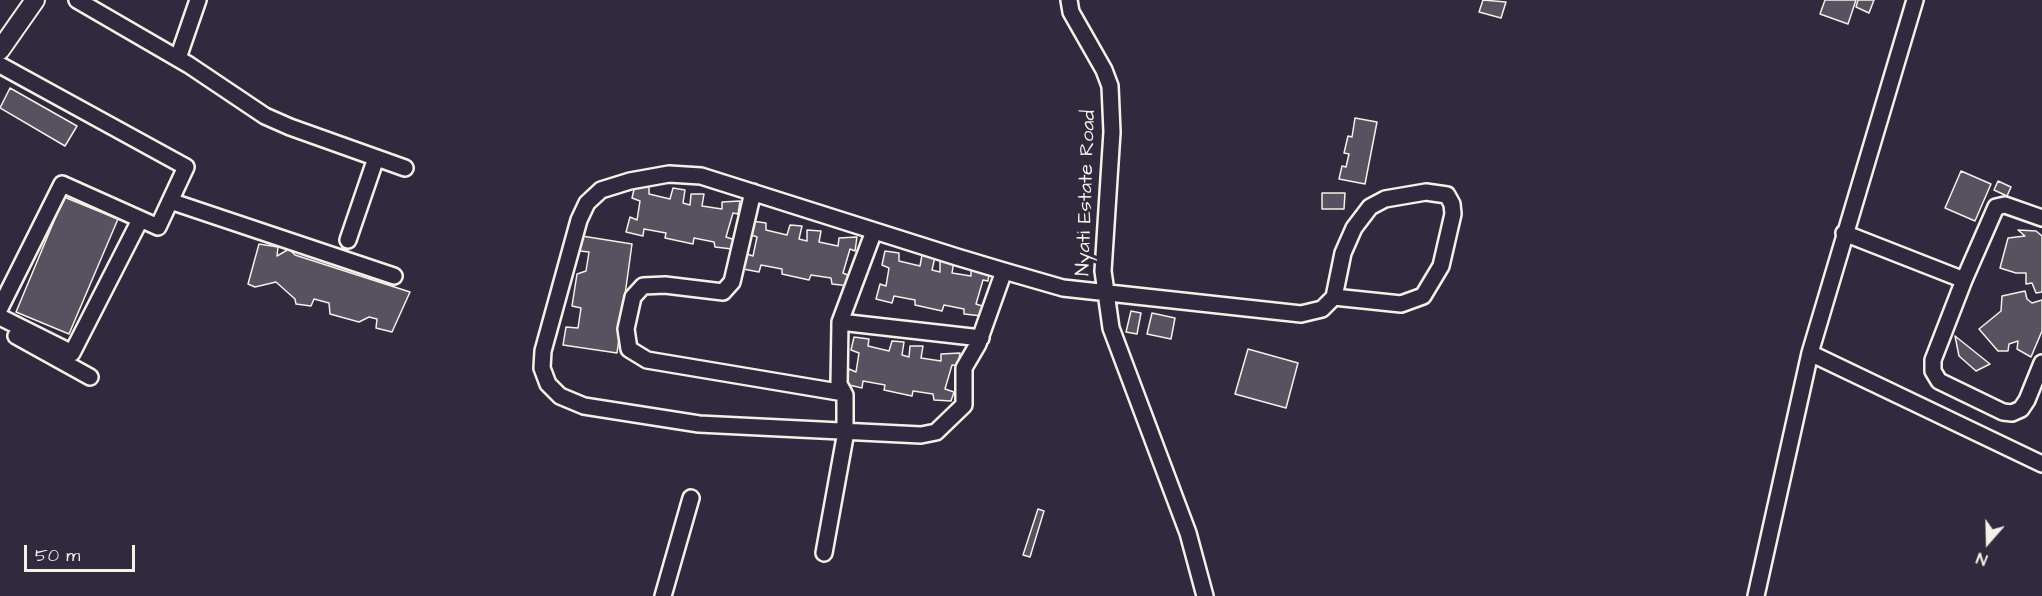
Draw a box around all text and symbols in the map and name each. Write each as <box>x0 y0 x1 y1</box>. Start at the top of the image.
street label: Nyati Estate Road <box>1072 110 1102 276</box>
north arrow <box>1958 512 2018 572</box>
scale bar <box>27 533 138 571</box>
text: 50 m <box>35 543 80 568</box>
text: N <box>1973 547 1990 571</box>

